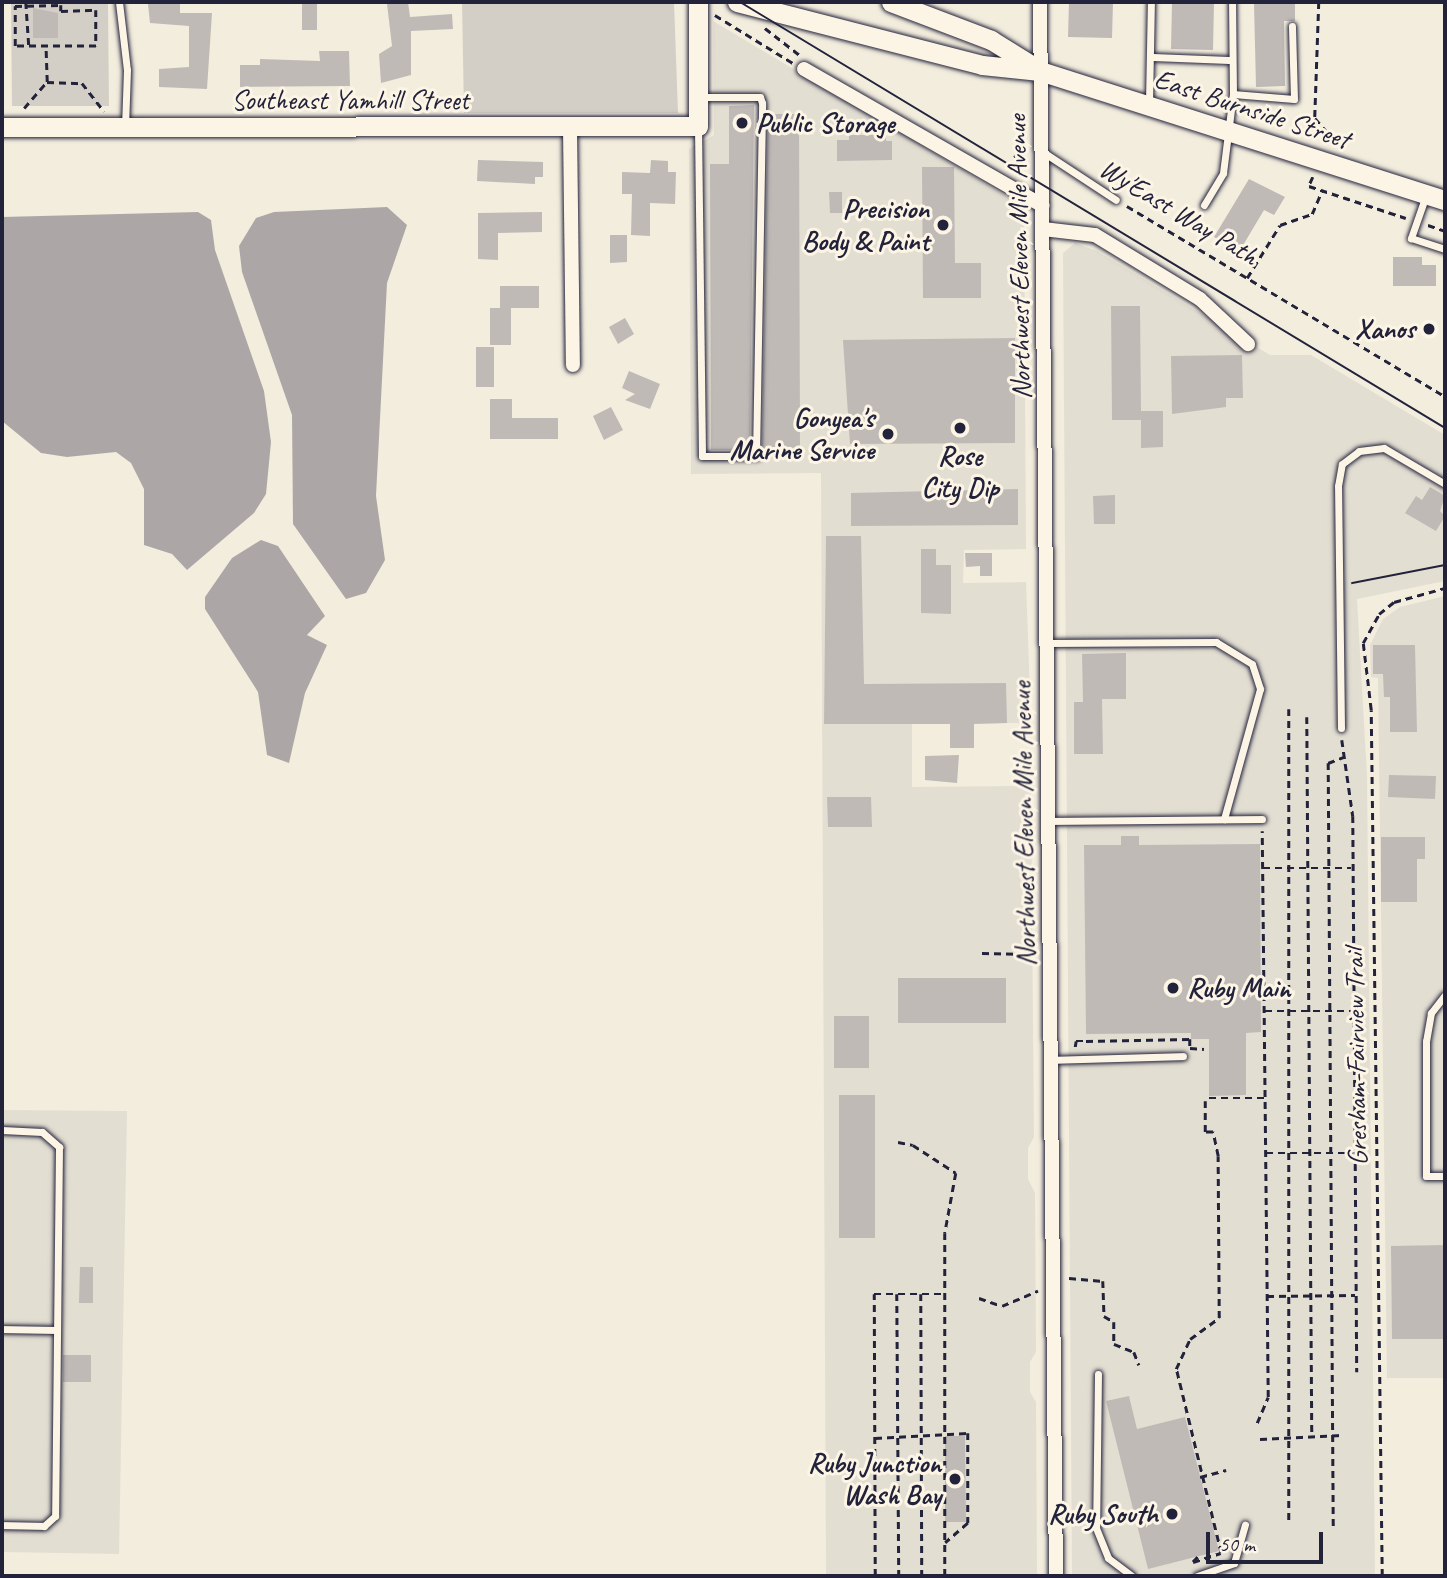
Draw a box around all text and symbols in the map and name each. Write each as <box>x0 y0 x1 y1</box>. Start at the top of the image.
street label: East Burnside Street <box>1150 62 1354 156</box>
street label: Southeast Yamhill Street <box>231 83 469 117</box>
place label: Public Storage <box>756 106 894 140</box>
street label: Northwest Eleven Mile Avenue <box>1000 114 1038 400</box>
marker: Public Storage <box>734 115 750 131</box>
street label: Wy'East Way Path <box>1093 151 1265 273</box>
place label: Precision Body & Paint <box>802 192 929 258</box>
marker: Precision Body & Paint <box>935 217 951 233</box>
place label: Xanos <box>1355 312 1415 346</box>
marker: Xanos <box>1421 321 1437 337</box>
place label: Gonyea's Marine Service <box>729 401 874 467</box>
marker: Rose City Dip <box>952 420 968 436</box>
marker: Gonyea's Marine Service <box>880 426 896 442</box>
place label: Rose City Dip <box>921 439 999 505</box>
street label: Northwest Eleven Mile Avenue <box>1005 681 1043 967</box>
street label: Gresham-Fairview Trail <box>1337 948 1375 1166</box>
place label: Ruby Main <box>1187 971 1291 1005</box>
marker: Ruby Main <box>1165 980 1181 996</box>
place label: Ruby Junction Wash Bay <box>808 1446 941 1512</box>
marker: Ruby Junction Wash Bay <box>947 1471 963 1487</box>
place label: Ruby South <box>1048 1497 1158 1531</box>
marker: Ruby South <box>1164 1506 1180 1522</box>
scale bar <box>1209 1518 1326 1562</box>
text: 50 m <box>1219 1531 1255 1557</box>

